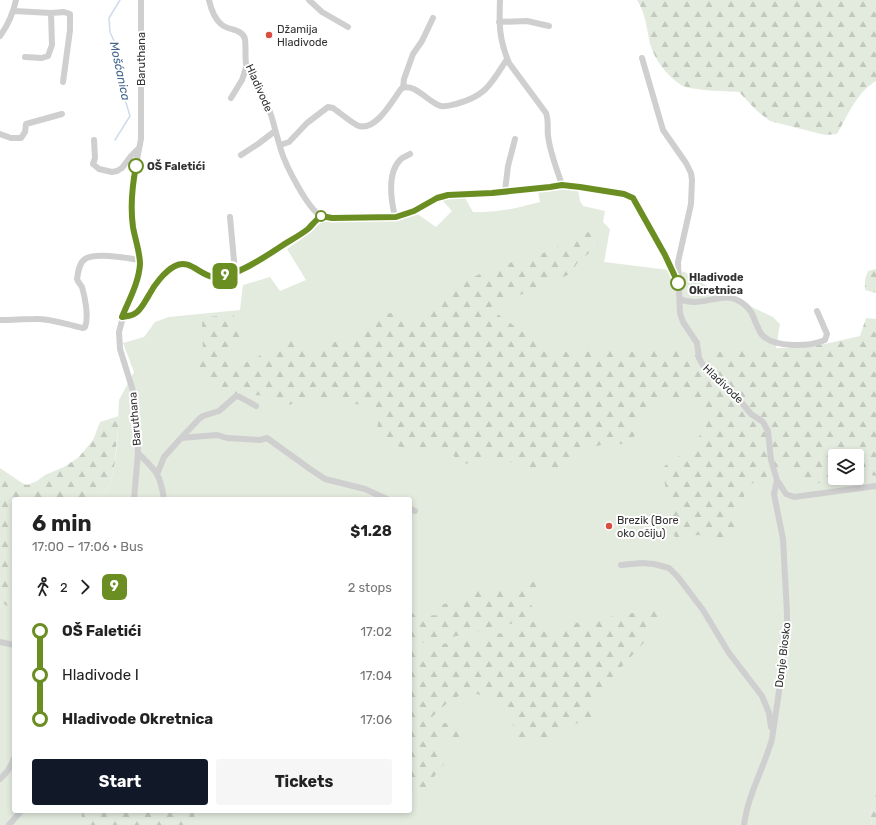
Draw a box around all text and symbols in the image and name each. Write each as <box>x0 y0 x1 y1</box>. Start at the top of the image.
place label: Džamija Hladivode <box>277 23 328 49</box>
marker: Džamija Hladivode <box>264 30 274 40</box>
street label: Baruthana <box>135 32 148 86</box>
water label: Mošćanica <box>107 40 133 102</box>
street label: Hladivode <box>243 62 275 114</box>
marker: OŠ Faletići <box>128 158 144 174</box>
place label: OŠ Faletići <box>147 159 205 173</box>
unlabelled marker <box>315 210 327 222</box>
line badge: 9 <box>212 263 238 289</box>
text: 9 <box>221 267 229 284</box>
place label: Hladivode Okretnica <box>689 271 744 297</box>
marker: Hladivode Okretnica <box>670 275 686 291</box>
street label: Hladivode <box>700 362 746 406</box>
street label: Baruthana <box>126 392 144 446</box>
map controls <box>828 449 864 485</box>
button: layers <box>828 449 864 485</box>
text: 6 min <box>32 510 92 537</box>
place label: Brezik (Bore oko očiju) <box>617 514 679 540</box>
marker: Brezik (Bore oko očiju) <box>604 521 614 531</box>
text: $1.28 <box>350 522 392 540</box>
text: 17:00 – 17:06 · Bus <box>32 539 143 554</box>
icon: walk <box>32 576 54 598</box>
icon: forward <box>74 576 96 598</box>
text: 9 <box>110 578 119 595</box>
text: 2 <box>60 580 68 595</box>
text: 2 stops <box>348 580 392 595</box>
text: OŠ Faletići <box>62 622 141 640</box>
street label: Donje Biosko <box>773 622 793 688</box>
text: 17:02 <box>361 624 392 639</box>
text: Hladivode I <box>62 666 139 684</box>
text: 17:04 <box>360 668 392 683</box>
text: Hladivode Okretnica <box>62 710 213 728</box>
text: 17:06 <box>360 712 392 727</box>
button: Start <box>32 759 208 805</box>
button: Tickets <box>216 759 392 805</box>

